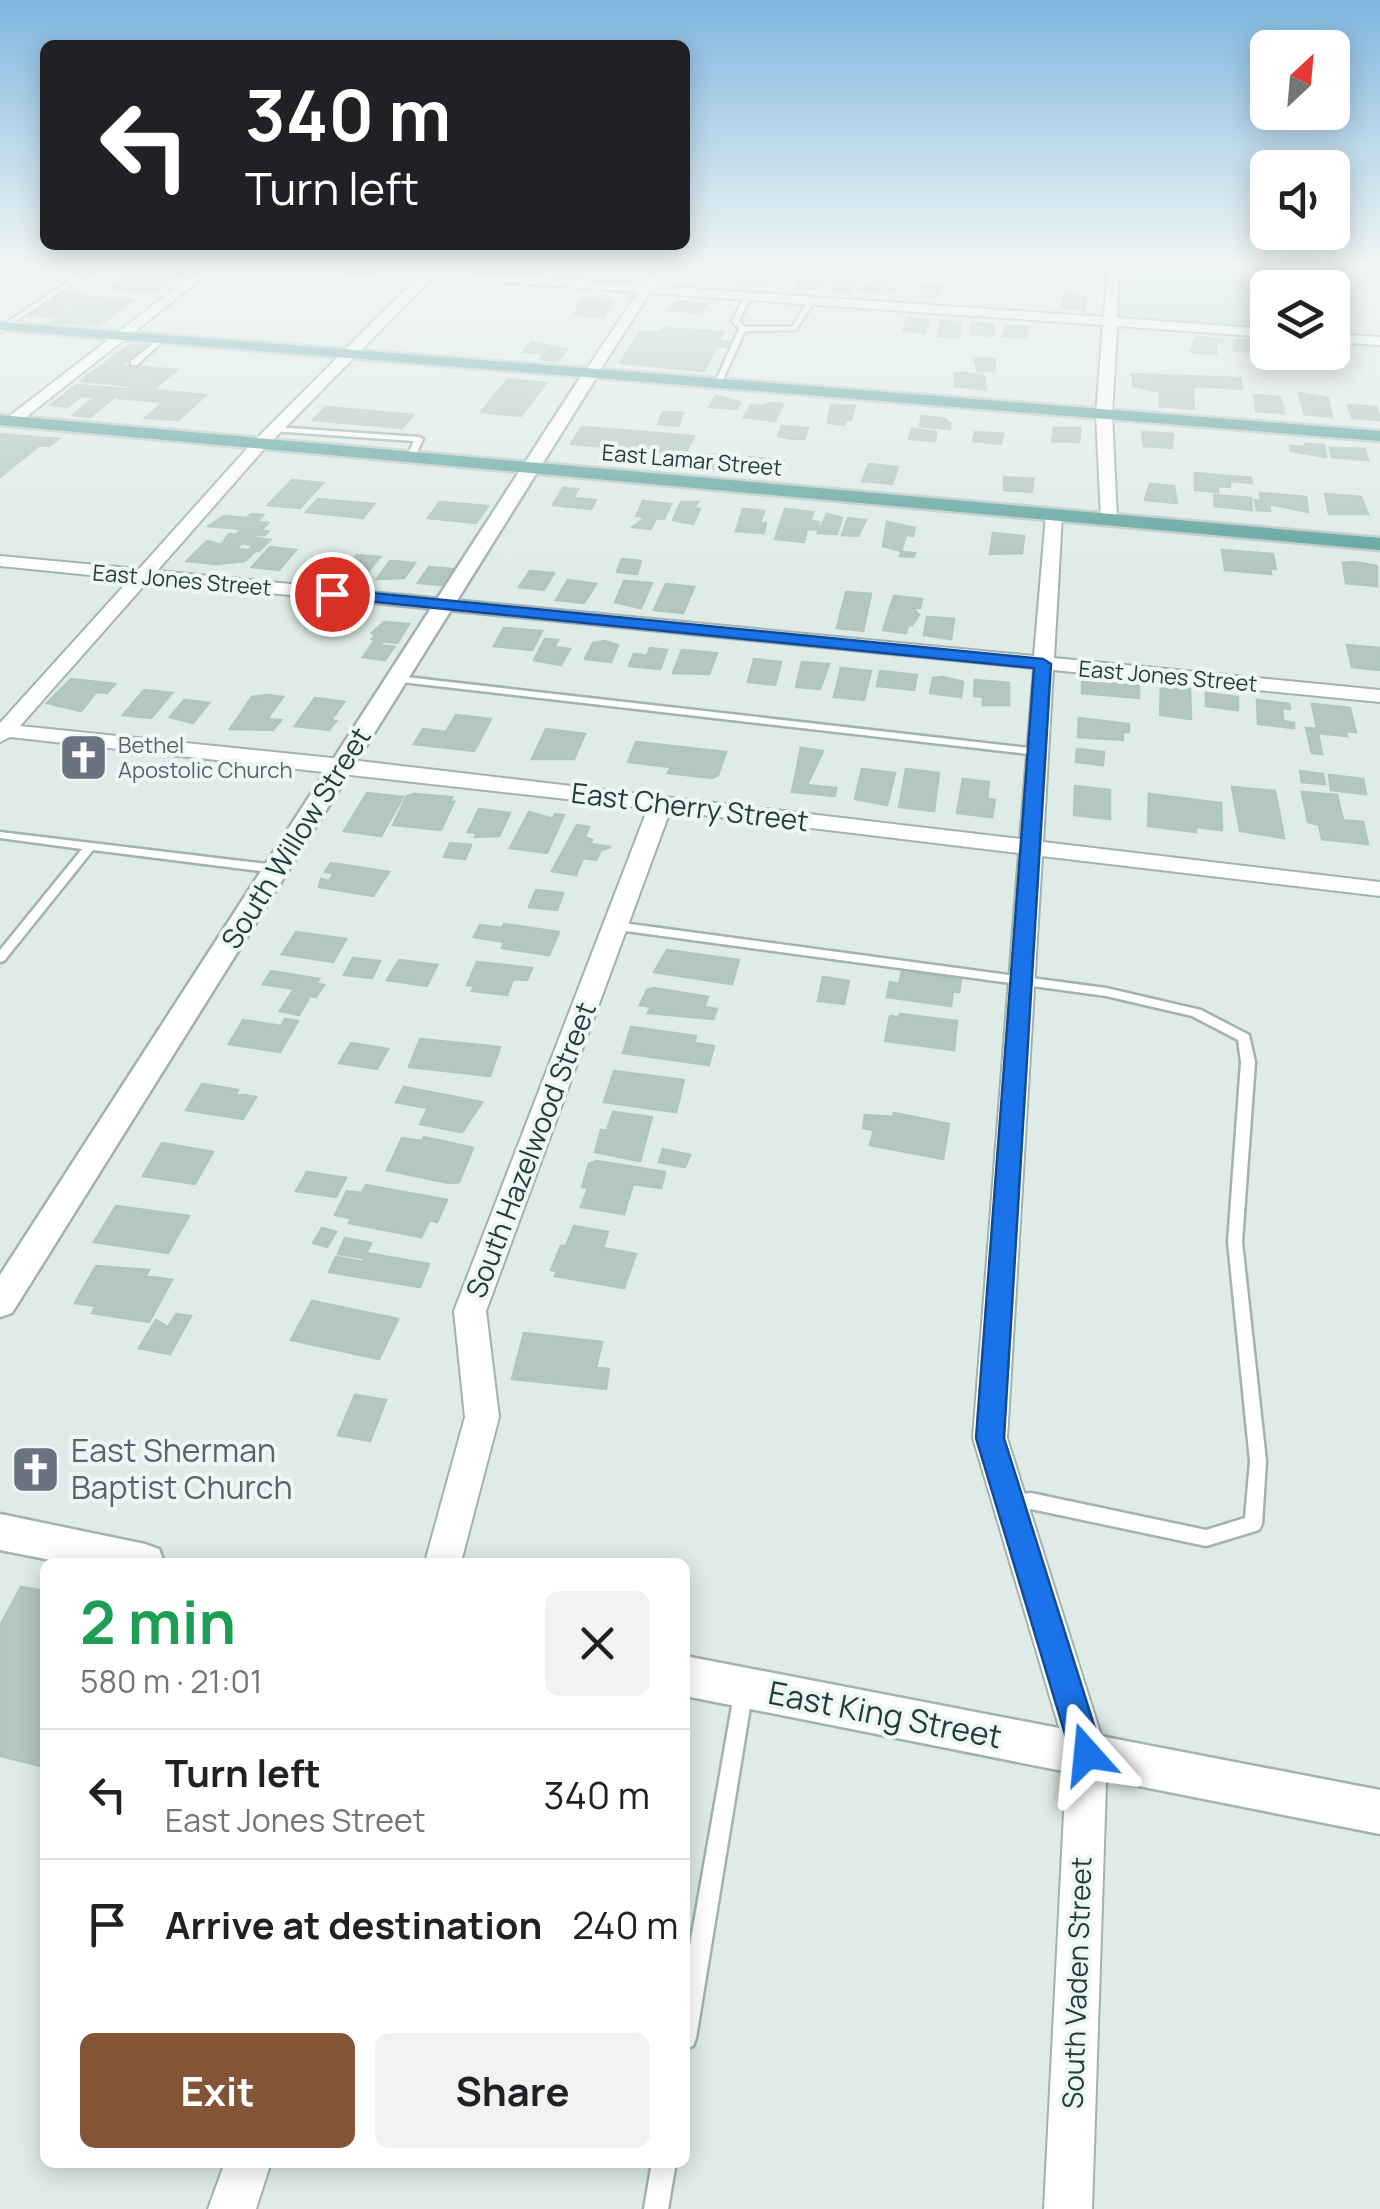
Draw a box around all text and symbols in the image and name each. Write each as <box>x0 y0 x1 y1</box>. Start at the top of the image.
north arrow <box>1250 30 1350 130</box>
map controls <box>1250 30 1350 370</box>
text: 340 m <box>245 66 451 162</box>
icon: left <box>80 80 210 210</box>
button: sound <box>1250 150 1350 250</box>
text: Turn left <box>245 157 419 219</box>
button: layers <box>1250 270 1350 370</box>
street label: East Lamar Street <box>601 437 784 483</box>
pin <box>290 552 375 637</box>
street label: East Jones Street <box>91 557 273 603</box>
icon: arrive <box>305 567 360 622</box>
street label: East Jones Street <box>1077 653 1259 699</box>
street label: South Willow Street <box>212 719 379 955</box>
place label: Bethel Apostolic Church <box>118 730 292 785</box>
church icon: Bethel Apostolic Church <box>57 732 109 784</box>
street label: East Cherry Street <box>569 773 811 839</box>
street label: South Hazelwood Street <box>456 996 604 1303</box>
place label: East Sherman Baptist Church <box>71 1428 293 1509</box>
church icon: East Sherman Baptist Church <box>10 1443 62 1495</box>
text: 2 min <box>80 1580 236 1662</box>
button: close <box>545 1591 650 1696</box>
text: 580 m · 21:01 <box>80 1659 262 1703</box>
street label: East King Street <box>765 1670 1006 1758</box>
position arrow <box>1035 1702 1139 1806</box>
text: Turn left <box>165 1746 321 1798</box>
icon: left <box>80 1767 135 1822</box>
text: 340 m <box>544 1768 650 1820</box>
text: East Jones Street <box>165 1798 426 1842</box>
street label: South Vaden Street <box>1053 1856 1099 2110</box>
icon: arrive <box>80 1897 135 1952</box>
text: Arrive at destination <box>165 1898 542 1950</box>
text: 240 m <box>572 1898 678 1950</box>
button: Exit <box>80 2033 355 2148</box>
button: Share <box>375 2033 650 2148</box>

